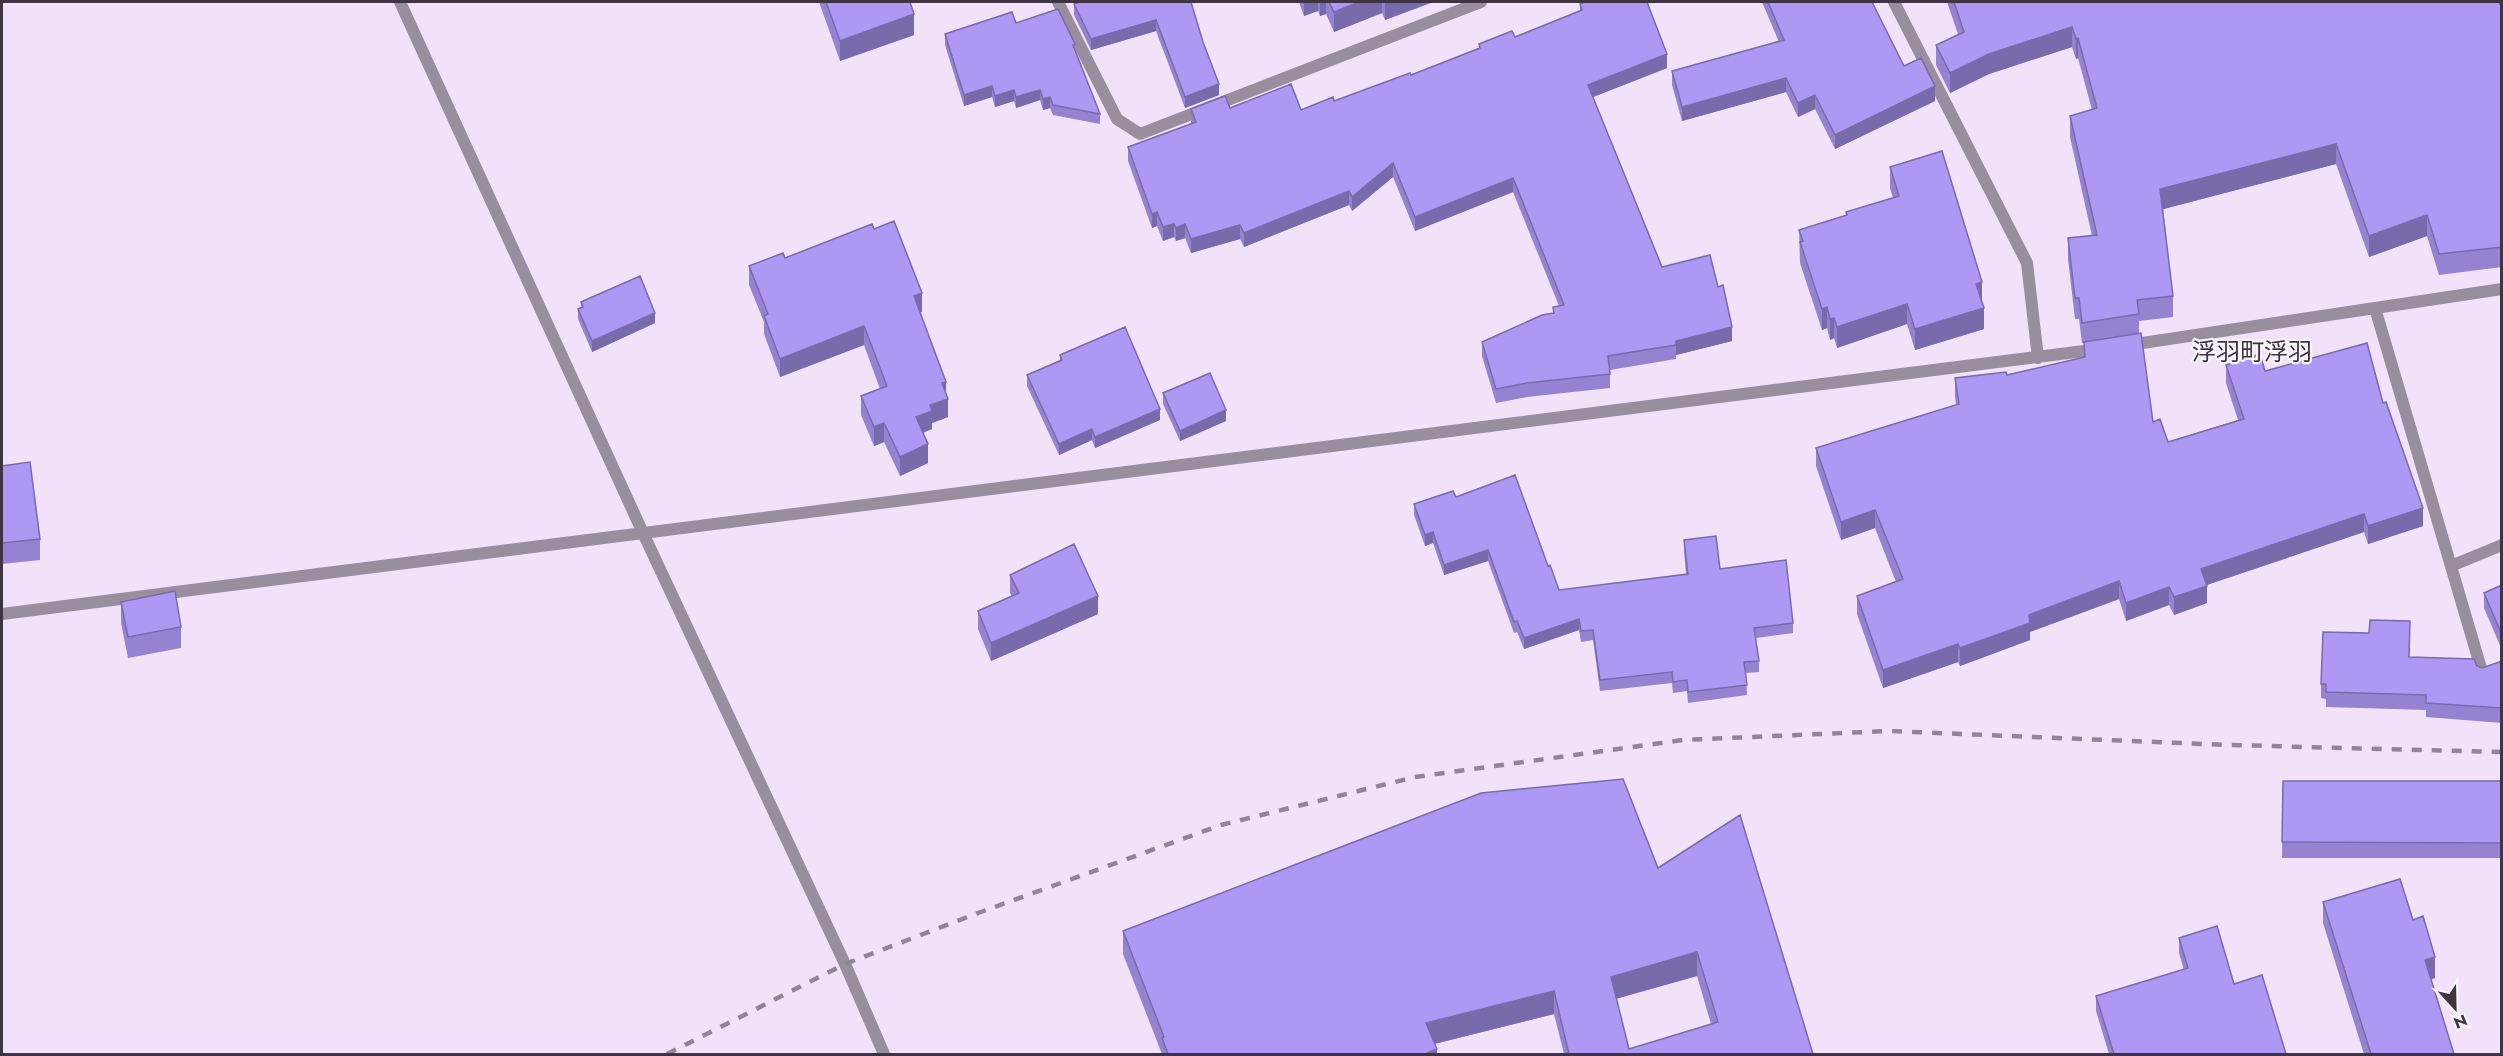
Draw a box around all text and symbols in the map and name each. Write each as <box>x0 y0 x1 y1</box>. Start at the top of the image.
district label: 浮羽町浮羽 <box>2192 334 2312 369</box>
north arrow <box>2425 978 2485 1038</box>
text: N <box>2450 1008 2471 1034</box>

